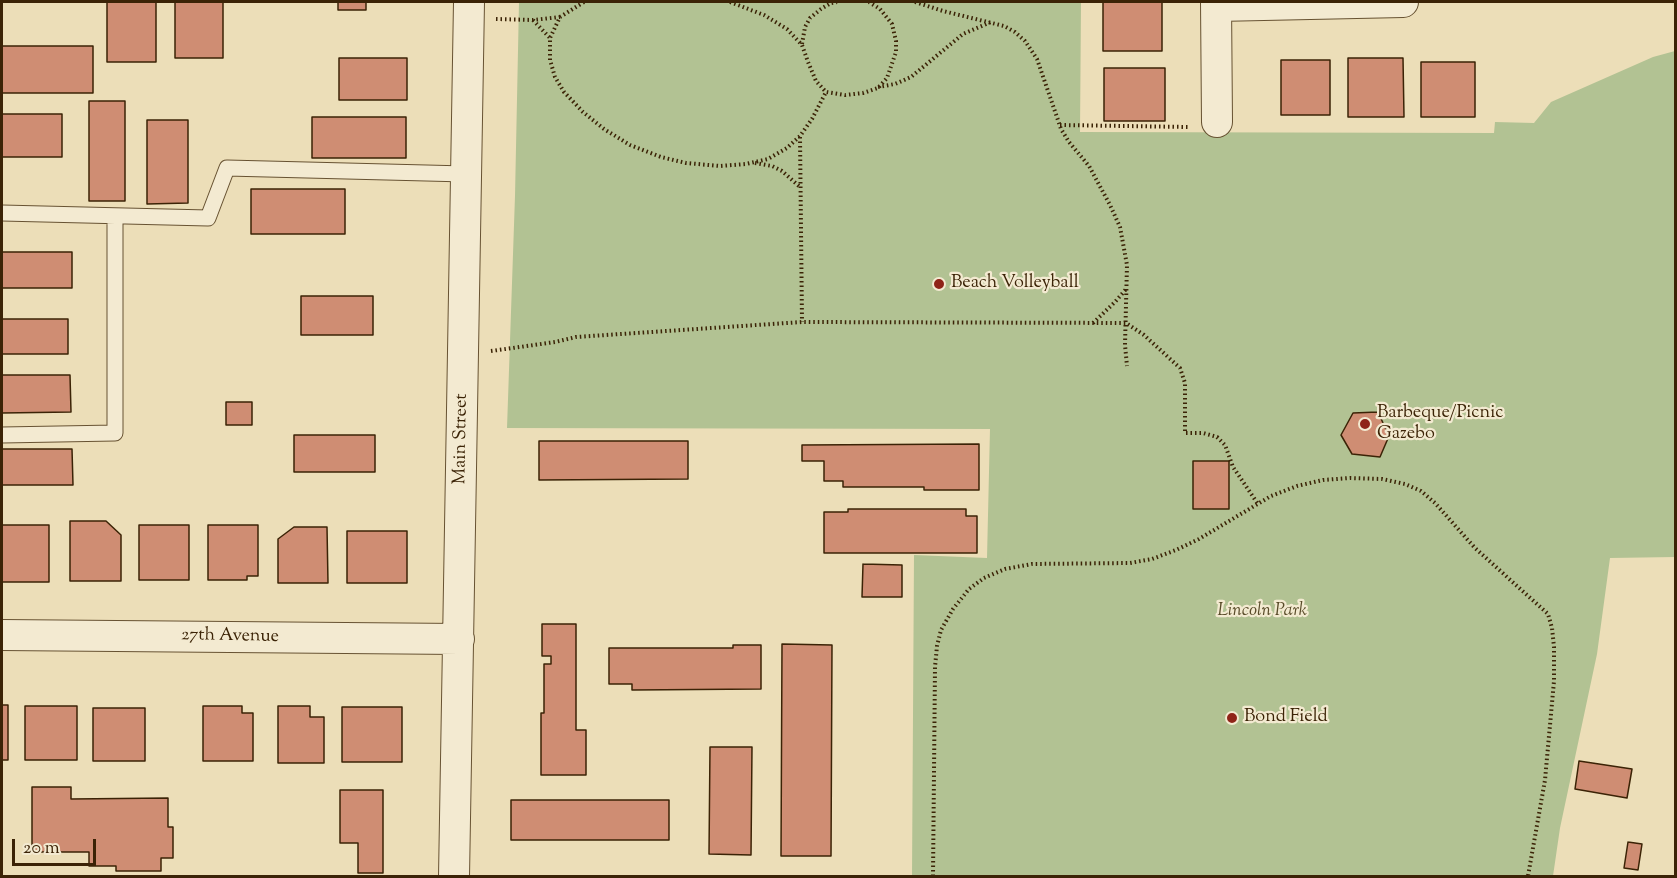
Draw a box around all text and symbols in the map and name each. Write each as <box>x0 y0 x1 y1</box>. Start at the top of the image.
place label: Beach Volleyball <box>951 273 1079 295</box>
marker: Beach Volleyball <box>932 277 946 291</box>
street label: Main Street <box>450 393 474 485</box>
place label: Barbeque/Picnic Gazebo <box>1377 403 1503 446</box>
marker: Barbeque/Picnic Gazebo <box>1358 417 1372 431</box>
park label: Lincoln Park <box>1217 601 1307 623</box>
street label: 27th Avenue <box>181 625 279 649</box>
place label: Bond Field <box>1244 707 1328 729</box>
marker: Bond Field <box>1225 711 1239 725</box>
scale bar <box>15 827 99 865</box>
text: 20 m <box>23 836 60 862</box>

